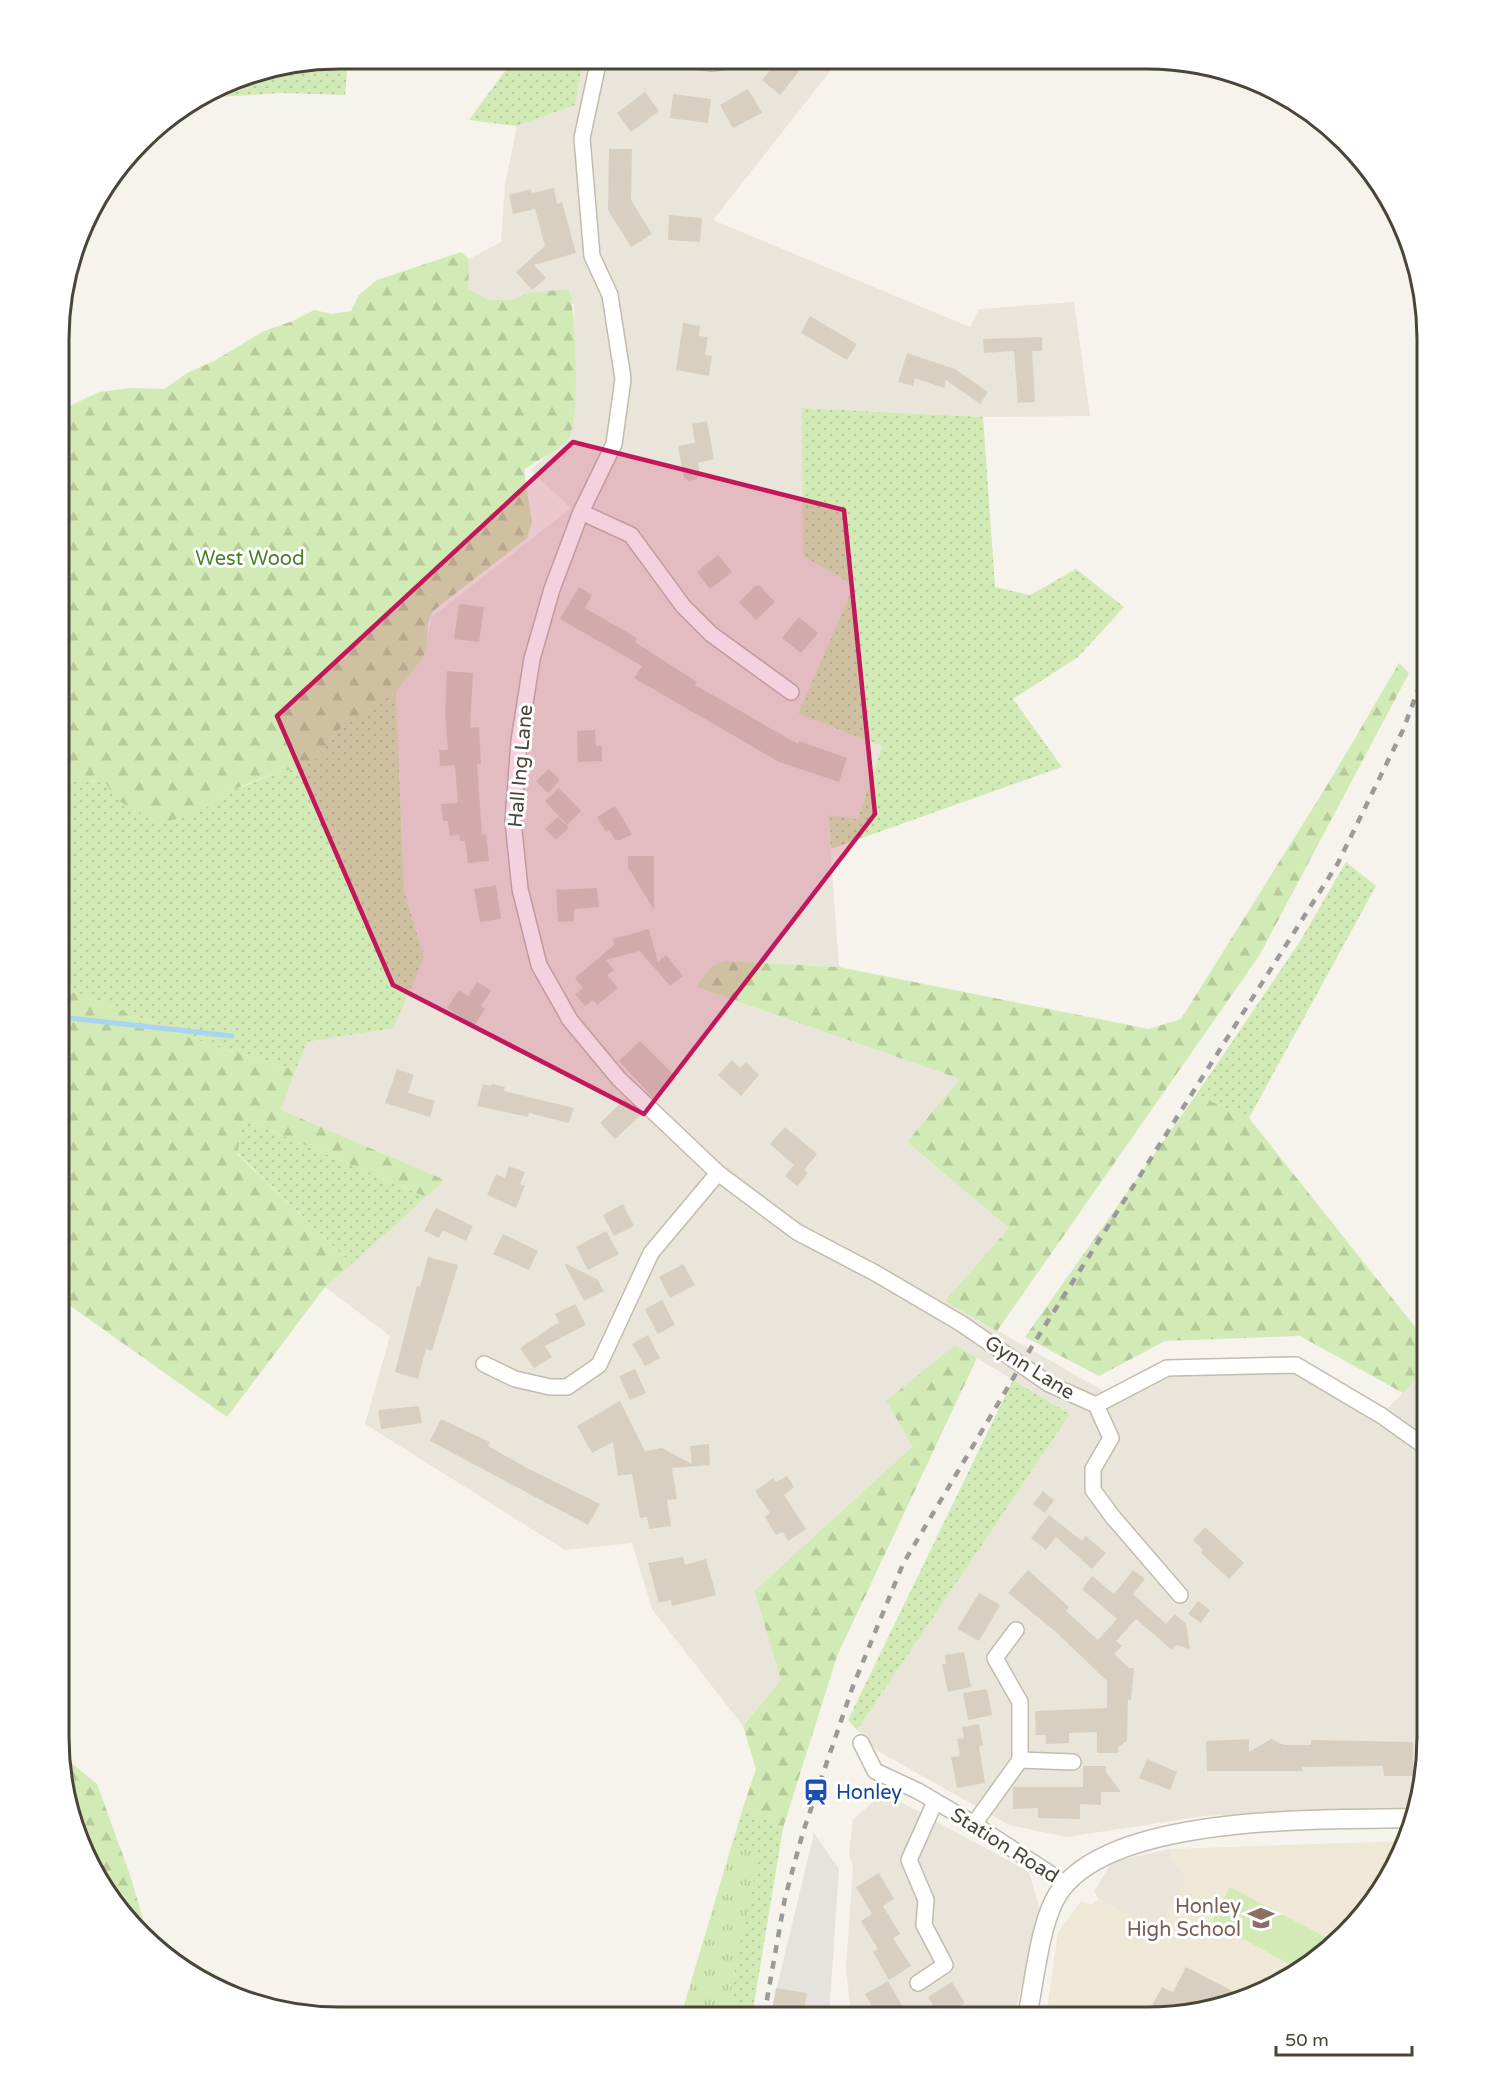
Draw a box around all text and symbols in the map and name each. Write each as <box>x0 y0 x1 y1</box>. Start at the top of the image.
park label: West Wood <box>195 547 305 571</box>
street label: Hall Ing Lane <box>504 704 538 829</box>
street label: Gynn Lane <box>980 1331 1079 1405</box>
station icon: Honley <box>801 1777 831 1807</box>
place label: Honley <box>836 1781 902 1805</box>
street label: Station Road <box>946 1803 1063 1889</box>
place label: Honley High School <box>1127 1895 1241 1942</box>
school or university icon: Honley High School <box>1246 1903 1276 1933</box>
scale bar <box>1276 2019 1412 2057</box>
text: 50 m <box>1285 2029 1329 2051</box>

